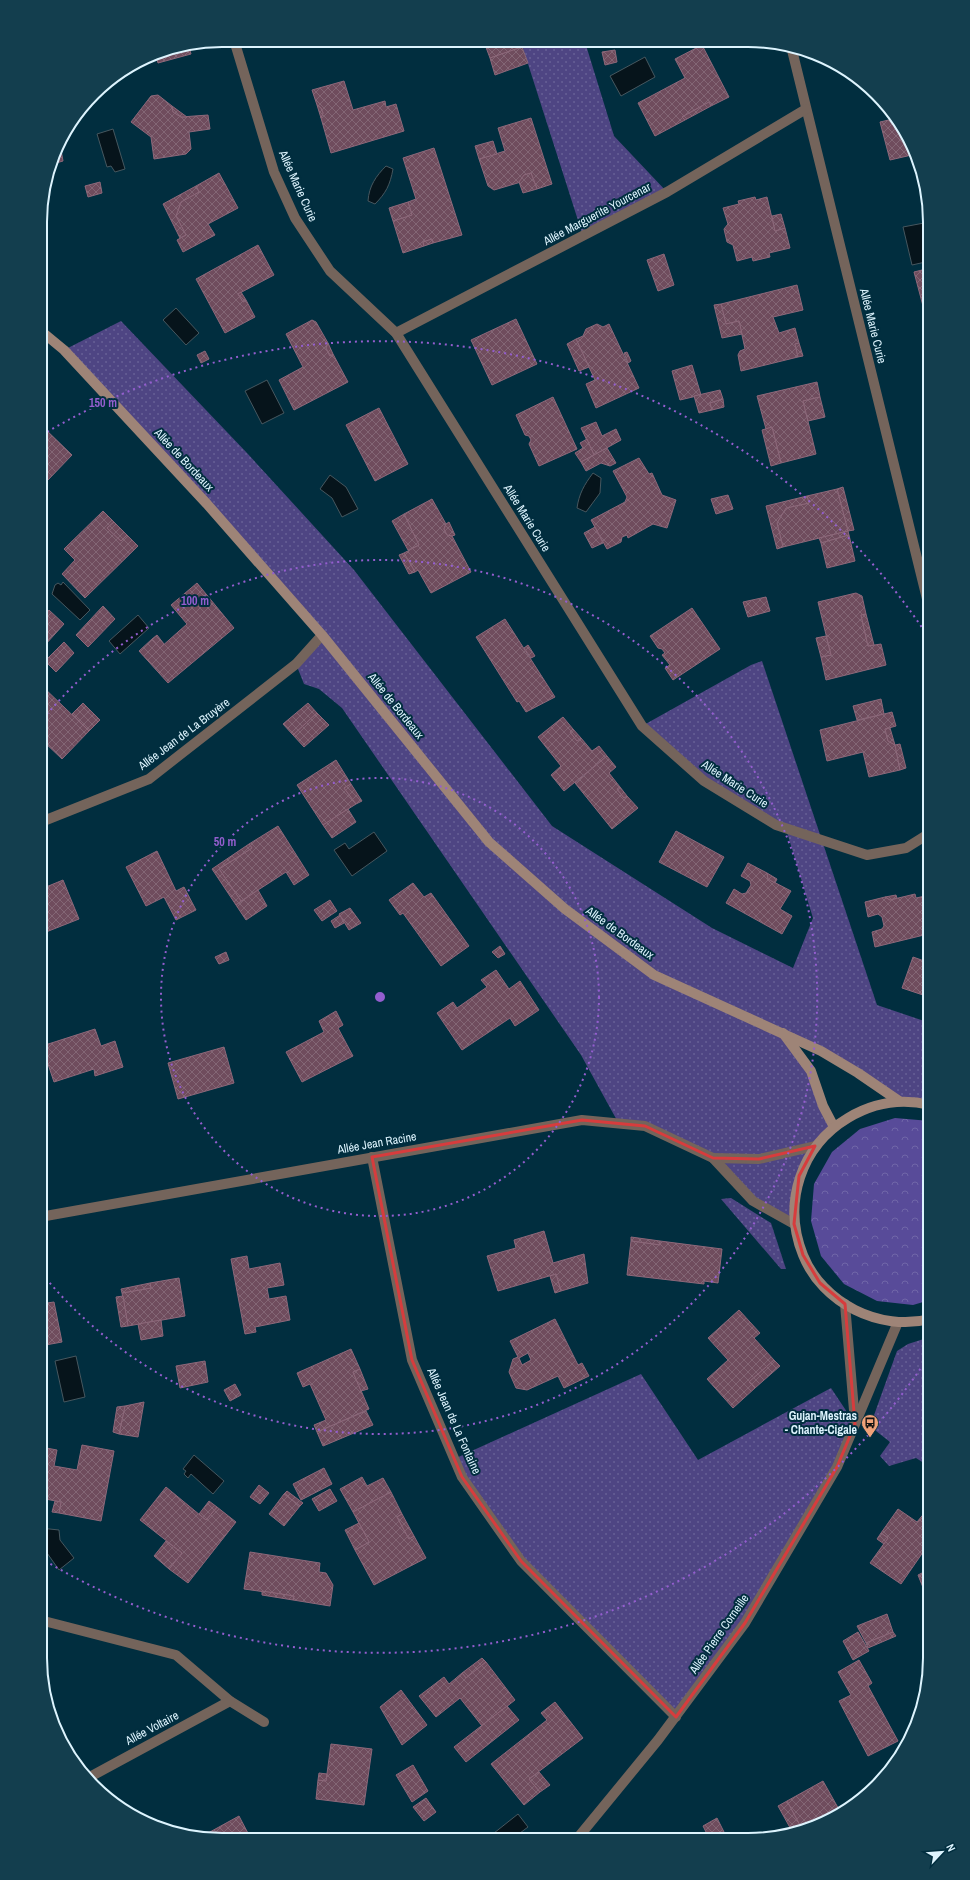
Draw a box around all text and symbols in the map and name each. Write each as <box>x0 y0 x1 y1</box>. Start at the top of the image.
street label: Allée Marie Curie <box>275 147 321 224</box>
street label: Allée Marguerite Yourcenar <box>540 179 654 250</box>
street label: Allée Marie Curie <box>856 286 890 365</box>
text: 150 m <box>89 395 117 411</box>
street label: Allée de Bordeaux <box>150 424 217 495</box>
street label: Allée Marie Curie <box>499 480 554 555</box>
text: 100 m <box>181 593 209 609</box>
street label: Allée de Bordeaux <box>364 669 428 742</box>
street label: Allée Jean de La Bruyère <box>134 694 233 774</box>
street label: Allée Marie Curie <box>698 756 771 812</box>
text: 50 m <box>214 834 236 850</box>
street label: Allée de Bordeaux <box>582 902 657 963</box>
centre of rings <box>373 990 387 1004</box>
street label: Allée Jean Racine <box>335 1128 418 1158</box>
street label: Allée Jean de La Fontaine <box>423 1365 485 1477</box>
place label: Gujan-Mestras - Chante-Cigale <box>785 1408 858 1438</box>
bus stop icon: Gujan-Mestras - Chante-Cigale <box>860 1413 880 1438</box>
street label: Allée Pierre Corneille <box>685 1591 752 1678</box>
street label: Allée Voltaire <box>122 1707 181 1749</box>
north arrow <box>922 1832 962 1872</box>
text: N <box>943 1842 959 1854</box>

